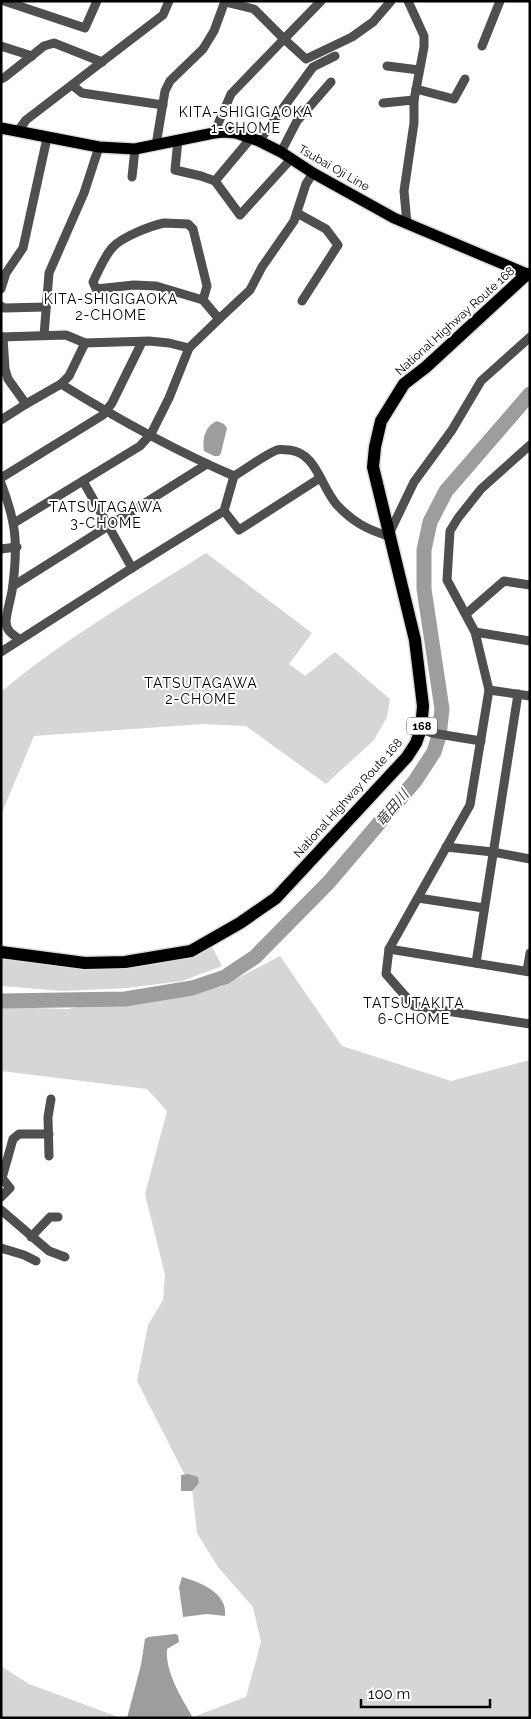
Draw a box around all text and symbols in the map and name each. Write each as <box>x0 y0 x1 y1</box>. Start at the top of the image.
district label: KITA-SHIGIGAOKA 1-CHOME <box>179 104 313 136</box>
street label: Tsubai Oji Line <box>296 142 372 194</box>
street label: National Highway Route 168 <box>393 264 517 378</box>
district label: KITA-SHIGIGAOKA 2-CHOME <box>44 291 178 323</box>
district label: TATSUTAGAWA 3-CHOME <box>49 499 163 531</box>
district label: TATSUTAGAWA 2-CHOME <box>144 675 258 707</box>
road number: 168 <box>407 718 437 734</box>
street label: National Highway Route 168 <box>291 736 405 860</box>
water label: 竜田川 <box>372 785 413 829</box>
district label: TATSUTAKITA 6-CHOME <box>363 995 465 1027</box>
scale bar <box>361 1676 490 1708</box>
text: 100 m <box>368 1685 410 1703</box>

